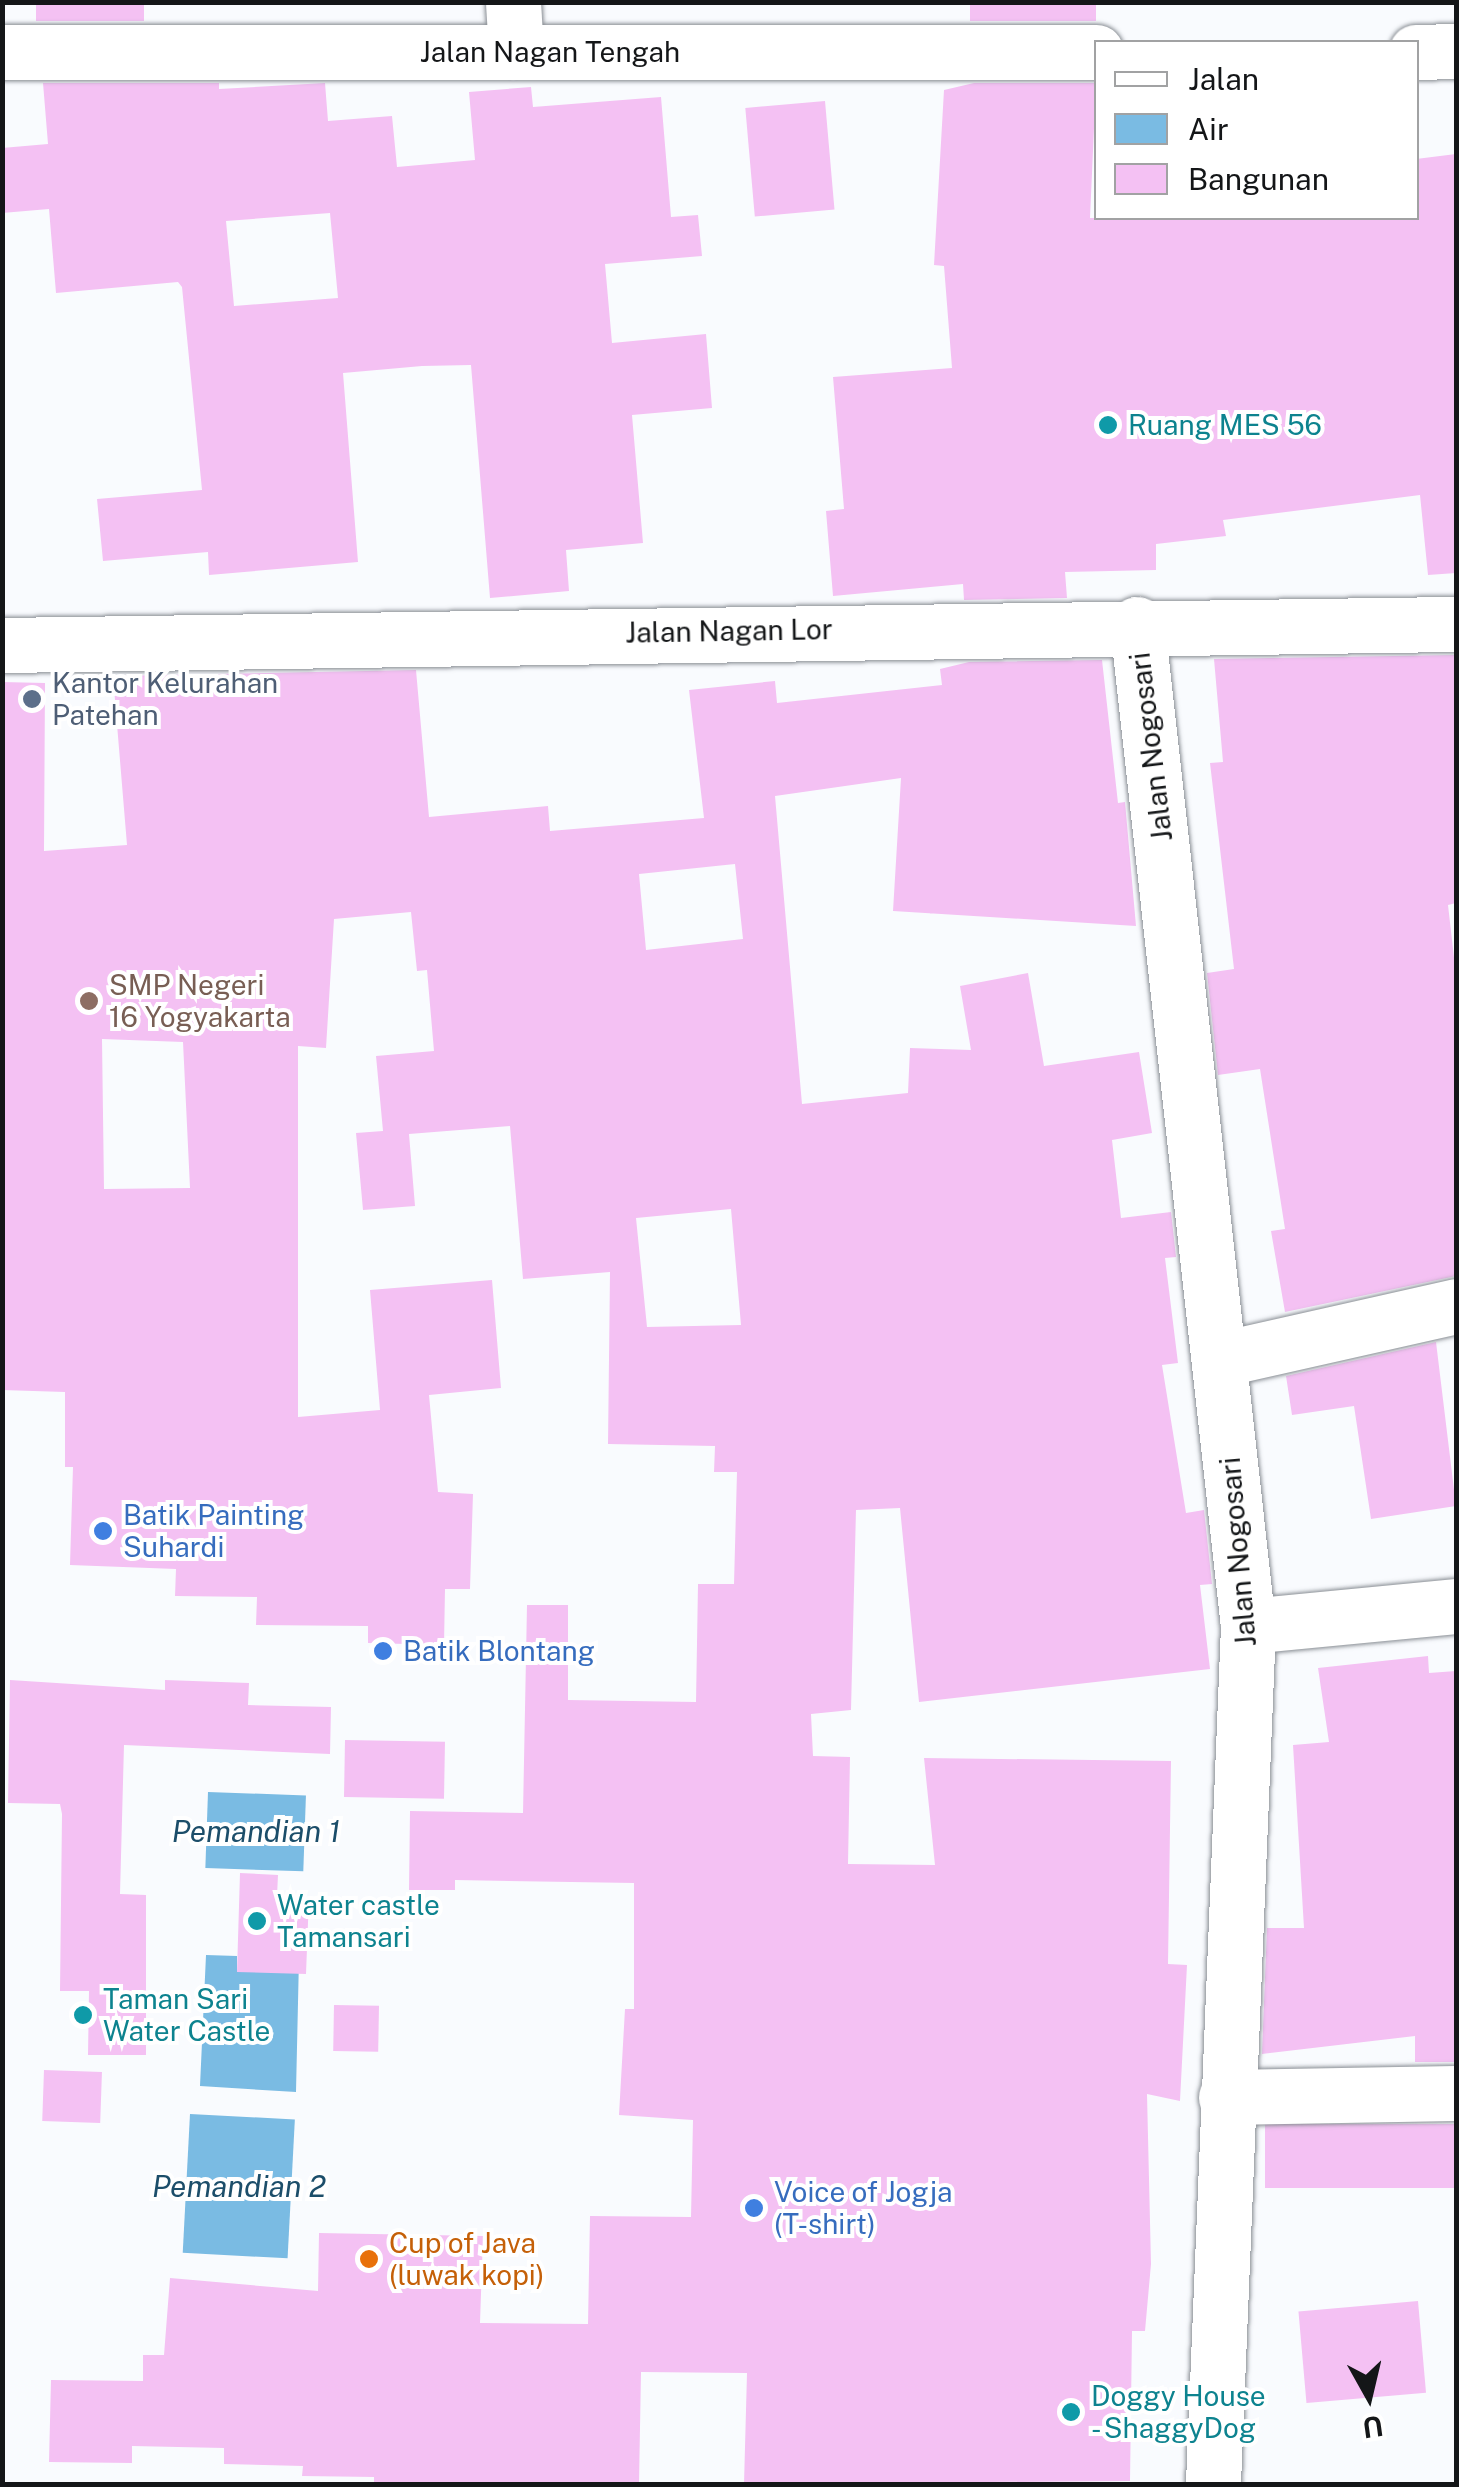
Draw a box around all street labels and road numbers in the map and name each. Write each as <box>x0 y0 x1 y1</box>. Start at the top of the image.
street label: Jalan Nagan Tengah <box>420 35 680 69</box>
street label: Jalan Nagan Lor <box>625 612 833 650</box>
street label: Jalan Nogosari <box>1123 651 1179 843</box>
street label: Jalan Nogosari <box>1213 1456 1263 1648</box>

